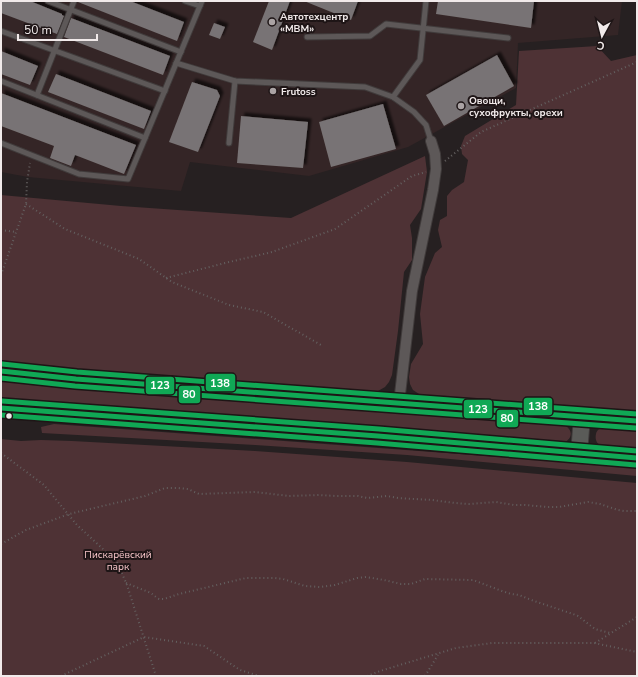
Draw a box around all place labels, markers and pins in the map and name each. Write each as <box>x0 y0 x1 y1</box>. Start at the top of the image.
place label: Автотехцентр «МВМ» <box>280 10 348 36</box>
marker: Автотехцентр «МВМ» <box>267 17 277 27</box>
place label: Frutoss <box>281 85 316 99</box>
marker: Frutoss <box>268 86 278 96</box>
place label: Овощи, сухофрукты, орехи <box>469 94 563 120</box>
marker: Овощи, сухофрукты, орехи <box>456 101 466 111</box>
unlabelled marker <box>4 411 14 421</box>

